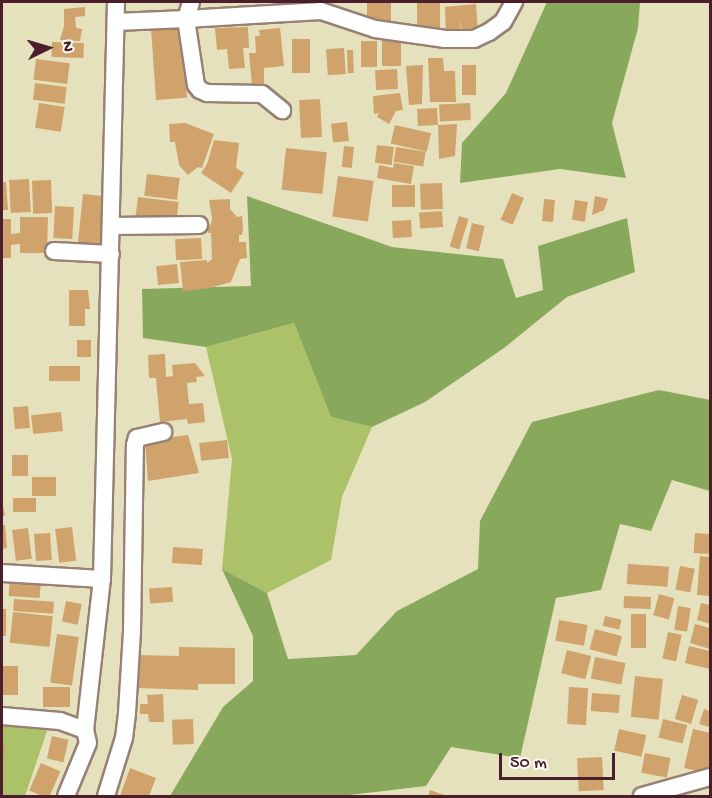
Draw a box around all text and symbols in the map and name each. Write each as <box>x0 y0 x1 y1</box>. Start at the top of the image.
north arrow <box>18 18 78 78</box>
text: N <box>57 40 76 52</box>
scale bar <box>502 741 618 779</box>
text: 50 m <box>510 753 547 774</box>

